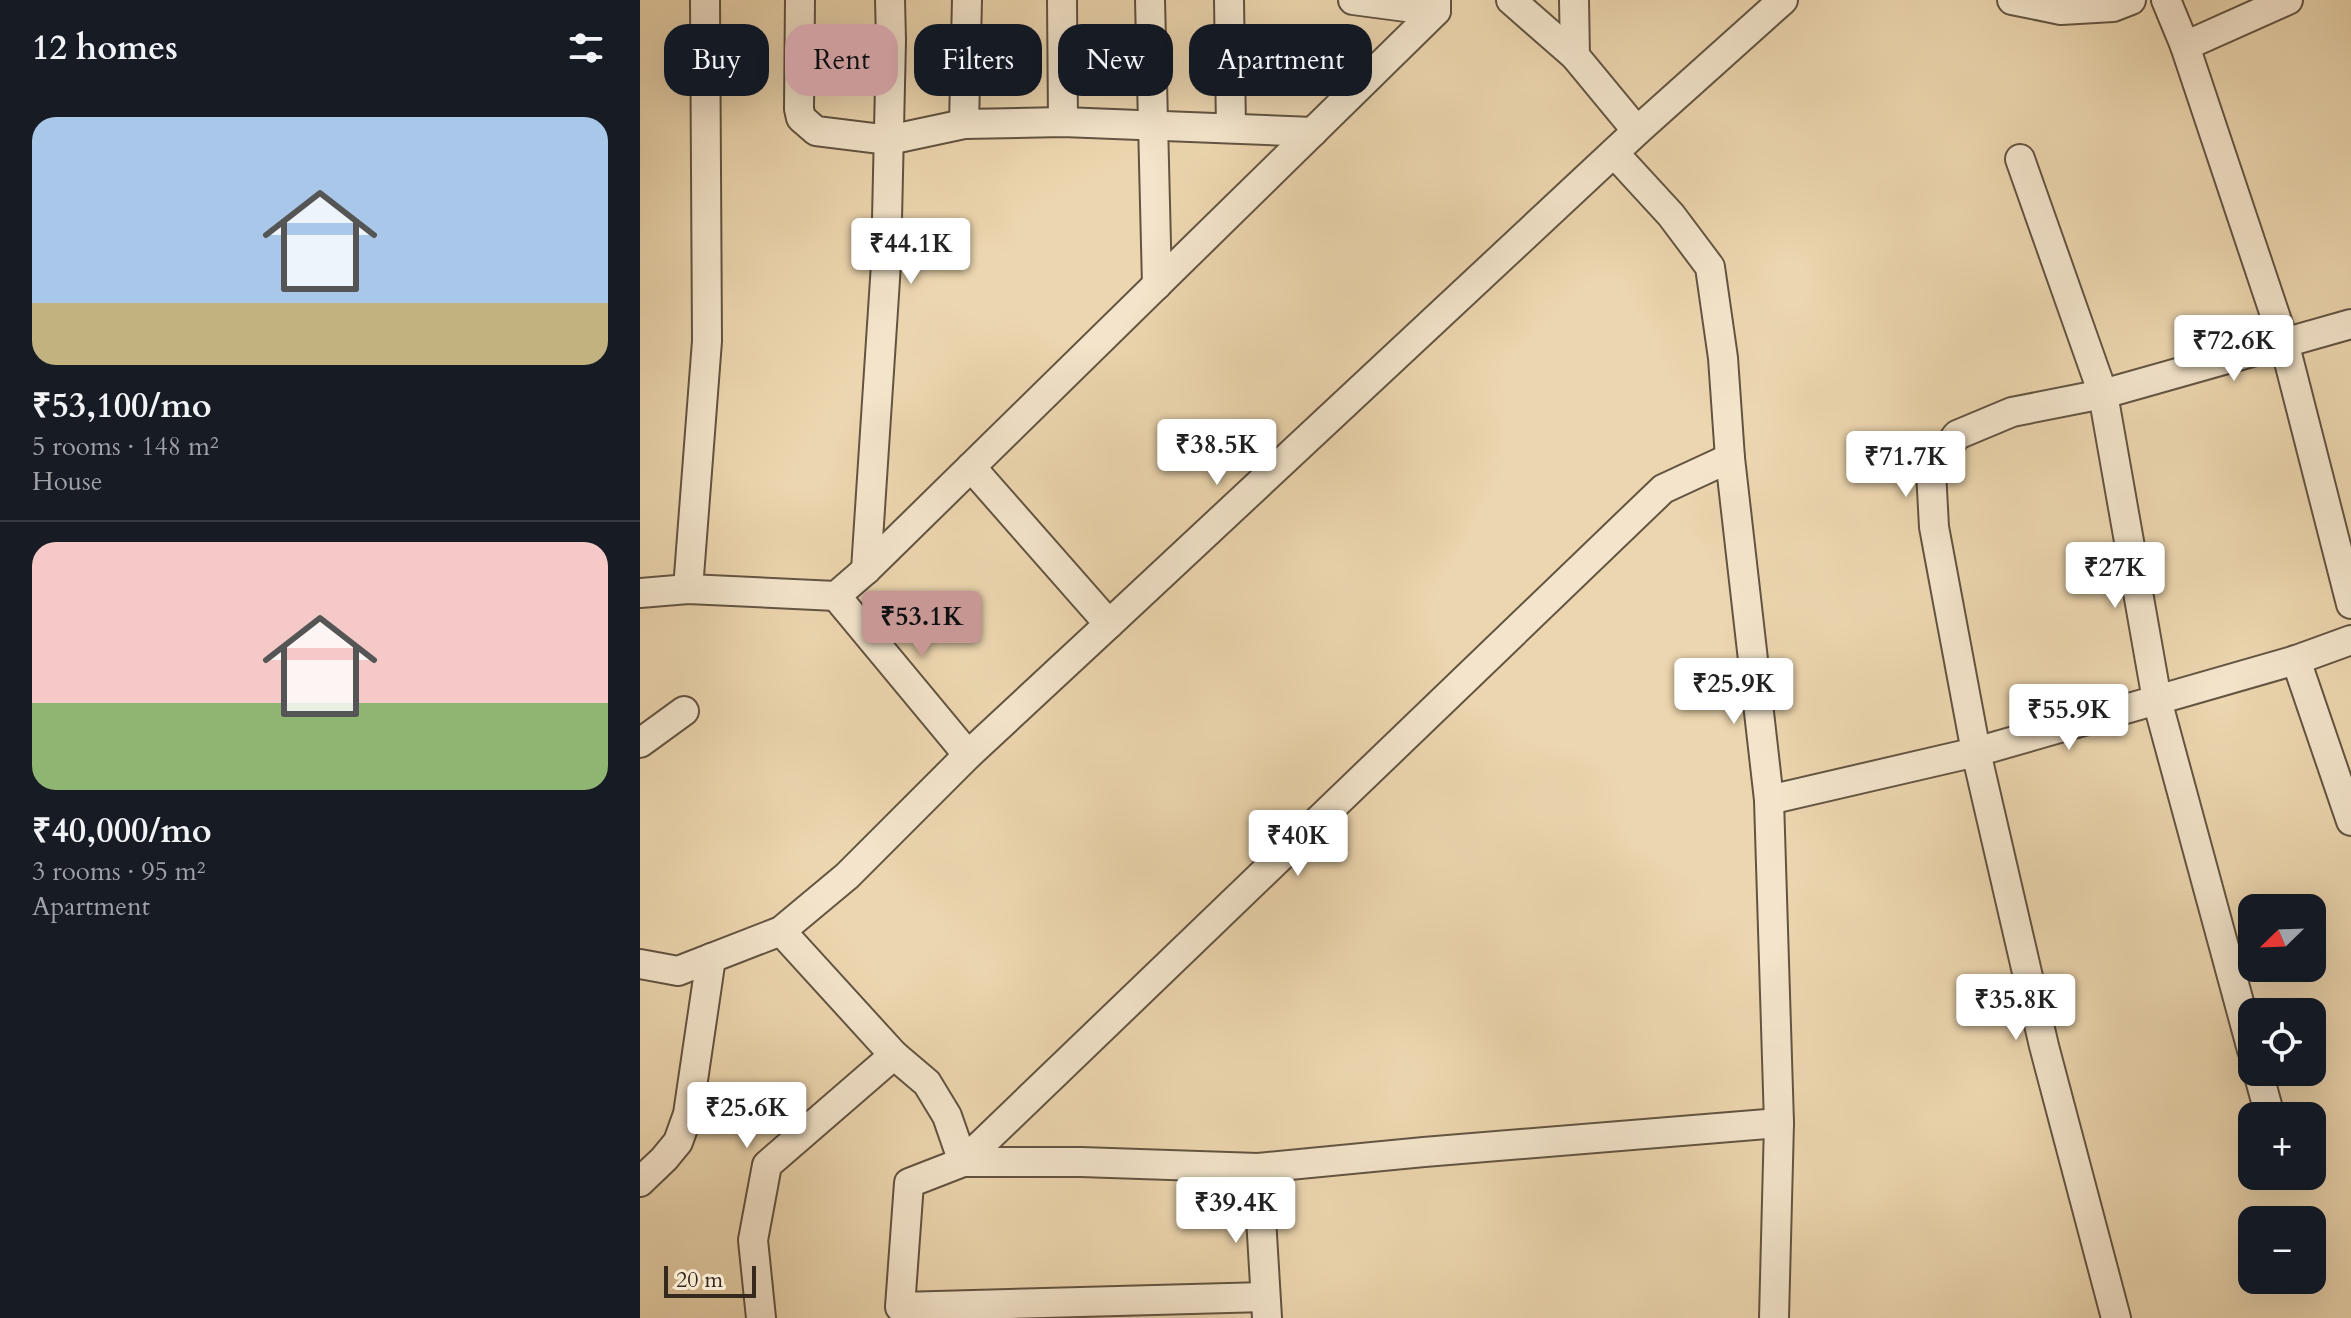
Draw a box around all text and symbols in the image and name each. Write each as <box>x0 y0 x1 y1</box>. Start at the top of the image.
chip: Buy <box>664 24 769 96</box>
chip: Rent <box>785 24 898 96</box>
chip: Filters <box>914 24 1042 96</box>
chip: New <box>1058 24 1173 96</box>
chip: Apartment <box>1189 24 1372 96</box>
text: 12 homes <box>32 25 178 71</box>
icon: filters <box>564 26 608 70</box>
icon: home <box>248 169 392 313</box>
pin: ₹44.1K <box>846 218 976 286</box>
text: ₹44.1K <box>869 226 953 261</box>
pin: ₹72.6K <box>2169 315 2299 383</box>
text: ₹72.6K <box>2192 323 2276 358</box>
text: ₹53,100/mo <box>32 383 212 429</box>
pin: ₹38.5K <box>1152 419 1282 487</box>
text: ₹38.5K <box>1175 427 1259 462</box>
text: 5 rooms · 148 m² <box>32 429 219 464</box>
pin: ₹71.7K <box>1841 431 1971 499</box>
text: ₹71.7K <box>1864 439 1948 474</box>
text: House <box>32 464 103 499</box>
pin: ₹27K <box>2068 542 2162 610</box>
text: ₹27K <box>2084 550 2146 585</box>
pin: ₹53.1K <box>857 591 987 659</box>
icon: home <box>248 594 392 738</box>
text: ₹53.1K <box>880 599 964 634</box>
pin: ₹25.9K <box>1669 658 1799 726</box>
text: ₹25.9K <box>1692 666 1776 701</box>
pin: ₹55.9K <box>2004 684 2134 752</box>
text: ₹55.9K <box>2027 692 2111 727</box>
text: ₹40,000/mo <box>32 808 212 854</box>
pin: ₹40K <box>1251 810 1345 878</box>
text: ₹40K <box>1267 818 1329 853</box>
text: 3 rooms · 95 m² <box>32 854 205 889</box>
text: Apartment <box>32 889 150 924</box>
north arrow <box>2238 894 2326 982</box>
map controls <box>2238 894 2326 1294</box>
pin: ₹35.8K <box>1951 974 2081 1042</box>
text: ₹35.8K <box>1974 982 2058 1017</box>
button: locate <box>2238 998 2326 1086</box>
pin: ₹25.6K <box>682 1082 812 1150</box>
text: ₹25.6K <box>705 1090 789 1125</box>
button: + <box>2238 1102 2326 1190</box>
pin: ₹39.4K <box>1171 1177 1301 1245</box>
text: ₹39.4K <box>1194 1185 1278 1220</box>
button: − <box>2238 1206 2326 1294</box>
scale bar <box>664 1262 756 1298</box>
text: 20 m <box>676 1265 723 1295</box>

